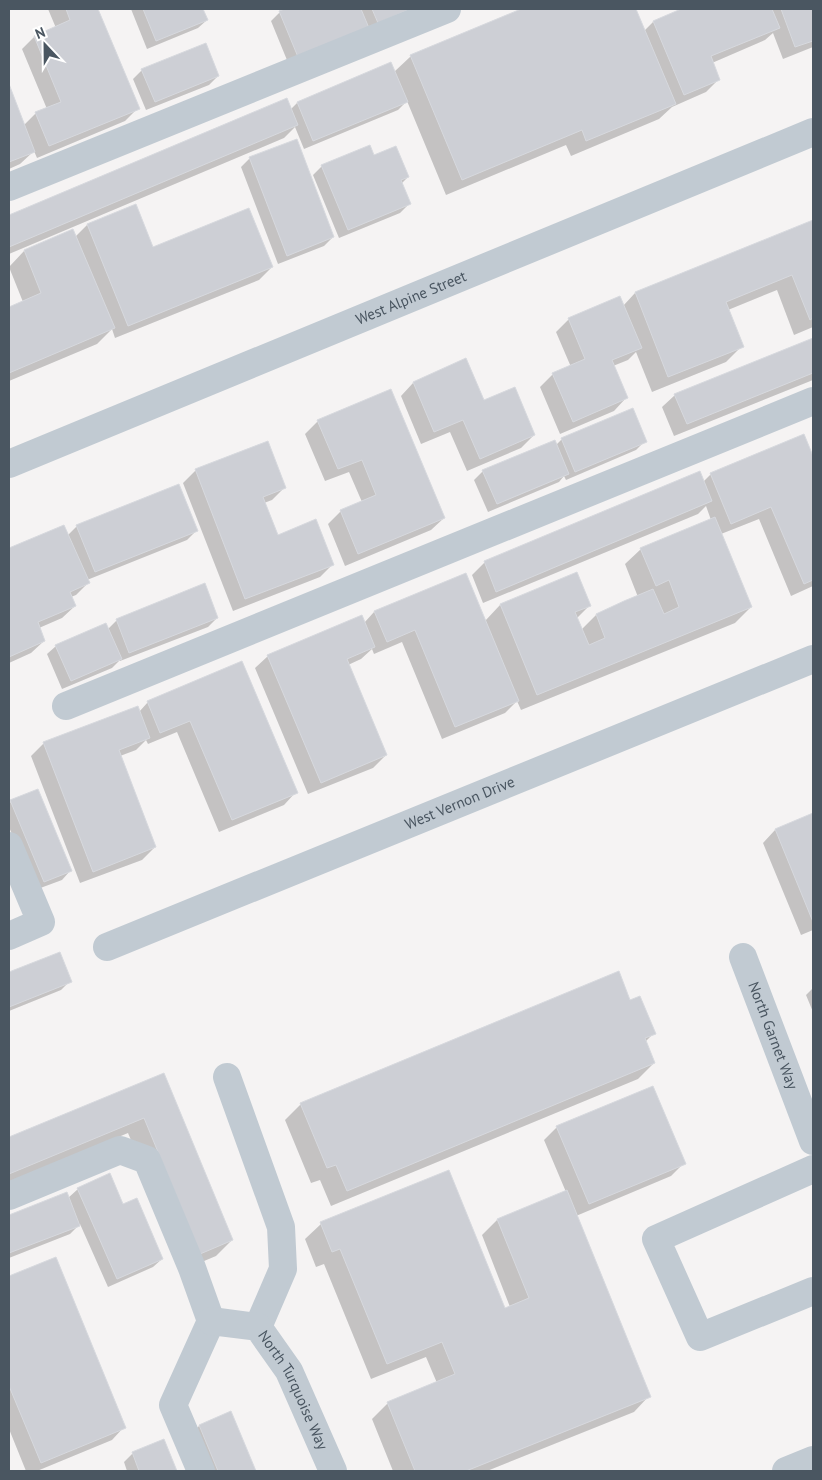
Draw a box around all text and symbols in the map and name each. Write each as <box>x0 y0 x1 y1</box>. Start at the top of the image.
north arrow <box>20 20 70 70</box>
text: N <box>32 23 48 43</box>
street label: West Alpine Street <box>353 266 469 329</box>
street label: West Vernon Drive <box>402 772 517 834</box>
street label: North Garnet Way <box>744 979 802 1092</box>
street label: North Turquoise Way <box>254 1326 332 1453</box>

